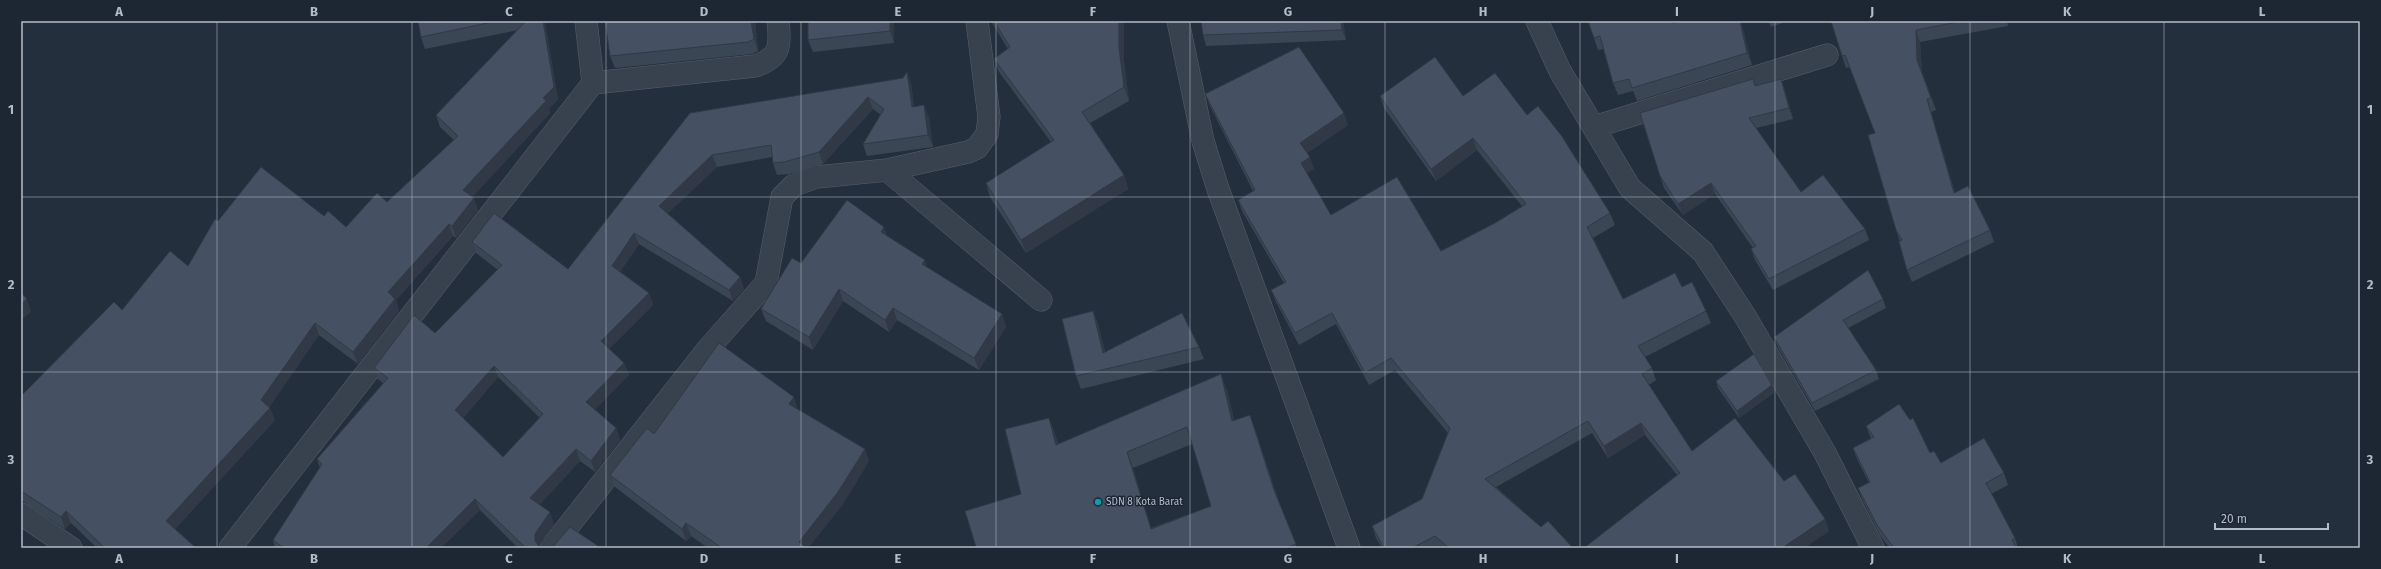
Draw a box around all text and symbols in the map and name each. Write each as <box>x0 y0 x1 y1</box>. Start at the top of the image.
text: A <box>114 4 123 19</box>
text: B <box>310 4 318 19</box>
text: C <box>505 4 513 19</box>
text: D <box>700 4 709 19</box>
text: E <box>895 4 902 19</box>
text: F <box>1090 4 1097 19</box>
text: G <box>1284 4 1292 19</box>
text: H <box>1479 4 1487 19</box>
text: I <box>1675 4 1679 19</box>
text: J <box>1869 4 1874 19</box>
text: K <box>2063 4 2072 19</box>
text: L <box>2259 4 2266 19</box>
text: 1 <box>8 102 14 117</box>
text: 1 <box>2367 102 2373 117</box>
text: 2 <box>8 277 15 292</box>
text: 2 <box>2367 277 2374 292</box>
text: 3 <box>7 452 15 467</box>
text: 3 <box>2366 452 2374 467</box>
place label: SDN 8 Kota Barat <box>1106 496 1183 508</box>
marker: SDN 8 Kota Barat <box>1093 497 1103 507</box>
scale bar <box>2215 505 2328 531</box>
text: 20 m <box>2221 512 2247 526</box>
text: A <box>114 551 123 566</box>
text: B <box>310 551 318 566</box>
text: C <box>505 551 513 566</box>
text: D <box>700 551 709 566</box>
text: E <box>895 551 902 566</box>
text: F <box>1090 551 1097 566</box>
text: G <box>1284 551 1292 566</box>
text: H <box>1479 551 1487 566</box>
text: I <box>1675 551 1679 566</box>
text: J <box>1869 551 1874 566</box>
text: K <box>2063 551 2072 566</box>
text: L <box>2259 551 2266 566</box>

